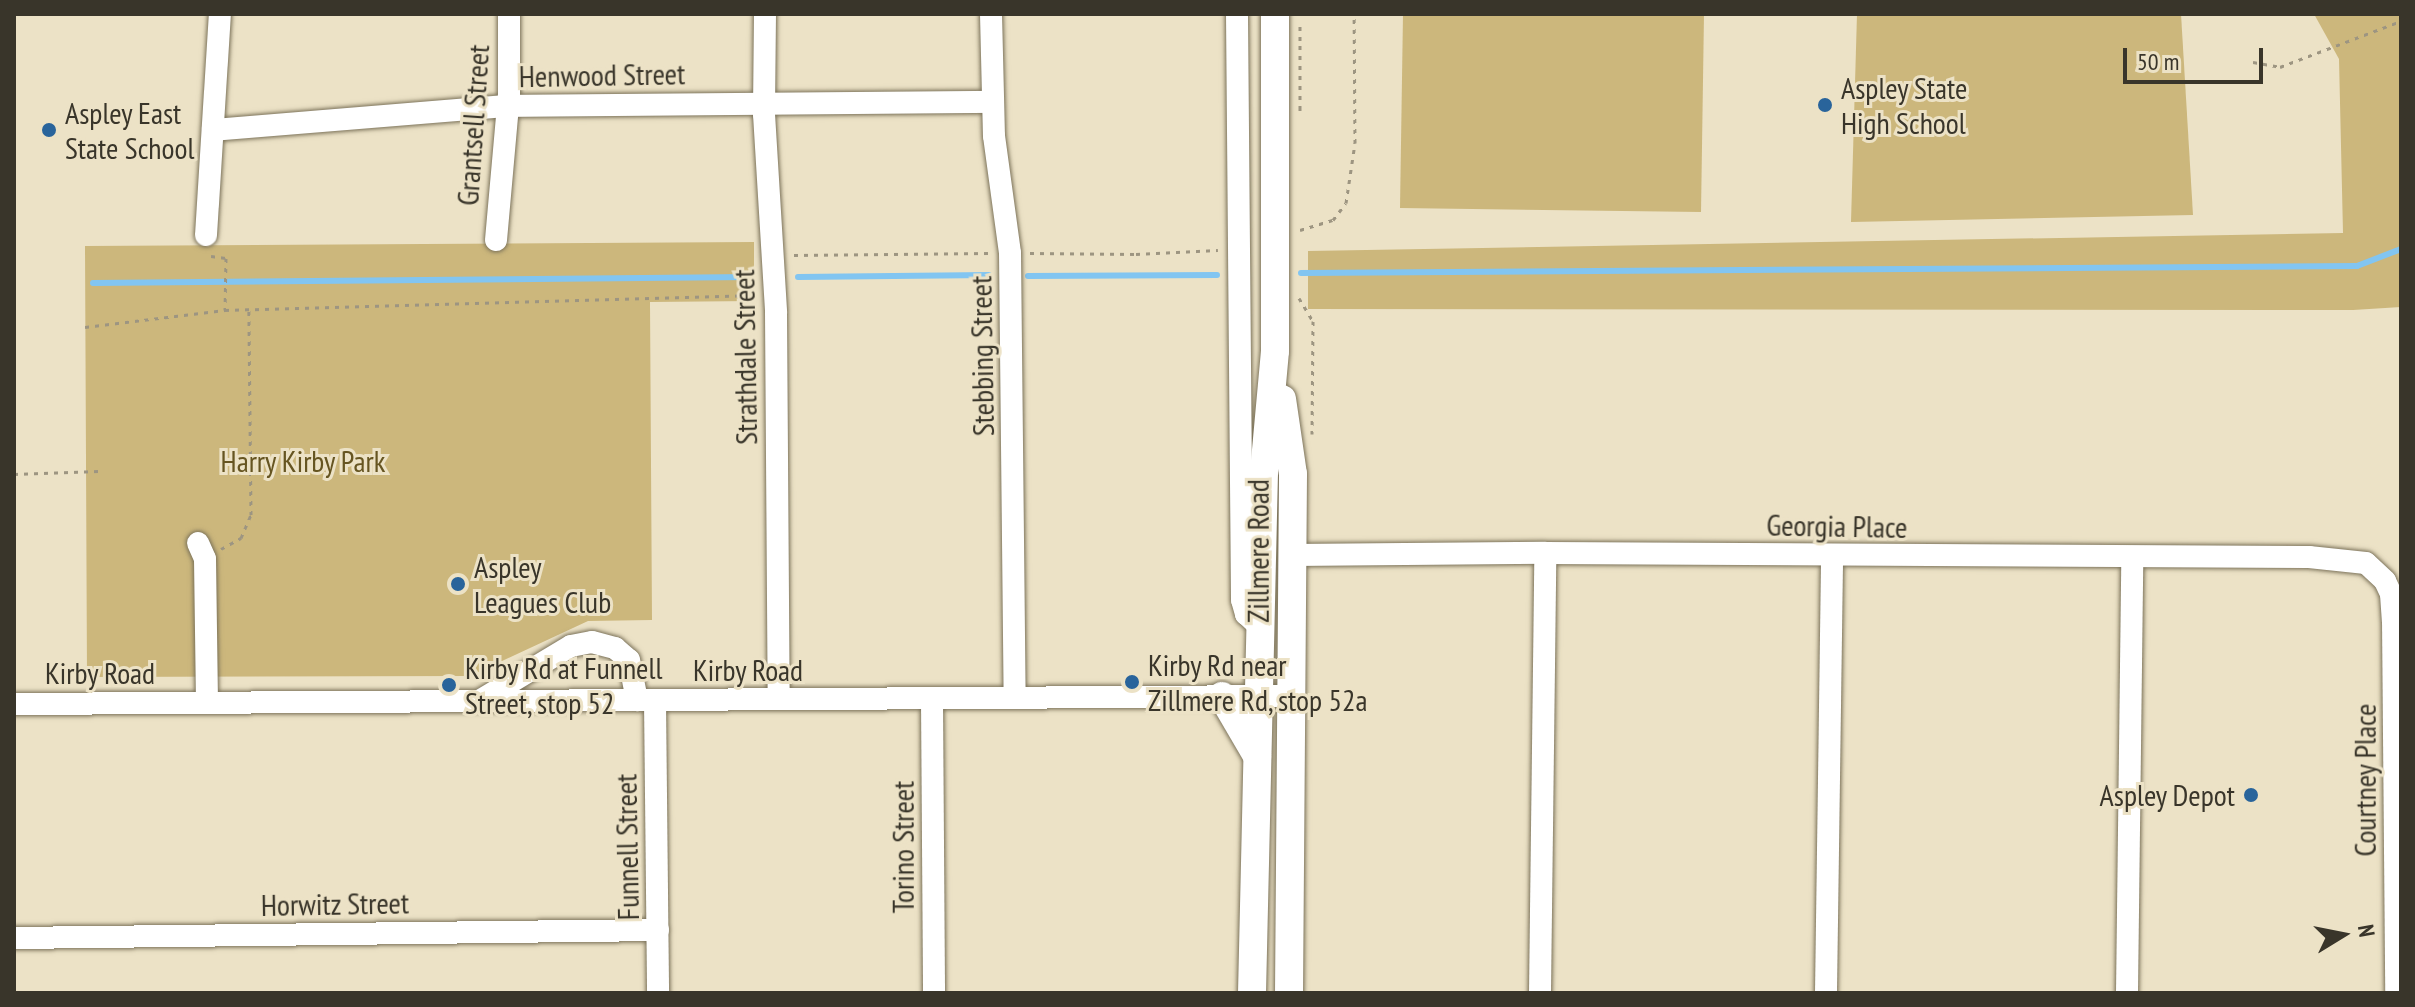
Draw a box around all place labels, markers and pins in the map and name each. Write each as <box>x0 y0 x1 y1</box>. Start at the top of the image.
place label: Aspley State High School <box>1841 70 1968 140</box>
place label: Aspley East State School <box>65 95 194 166</box>
marker: Aspley State High School <box>1816 96 1834 114</box>
marker: Aspley East State School <box>40 121 58 139</box>
place label: Aspley Leagues Club <box>474 549 611 620</box>
marker: Aspley Leagues Club <box>449 575 467 593</box>
place label: Kirby Rd near Zillmere Rd, stop 52a <box>1148 647 1369 718</box>
place label: Kirby Rd at Funnell Street, stop 52 <box>465 650 663 720</box>
marker: Kirby Rd near Zillmere Rd, stop 52a <box>1123 673 1141 691</box>
marker: Kirby Rd at Funnell Street, stop 52 <box>440 676 458 694</box>
place label: Aspley Depot <box>2099 777 2235 813</box>
marker: Aspley Depot <box>2242 786 2260 804</box>

